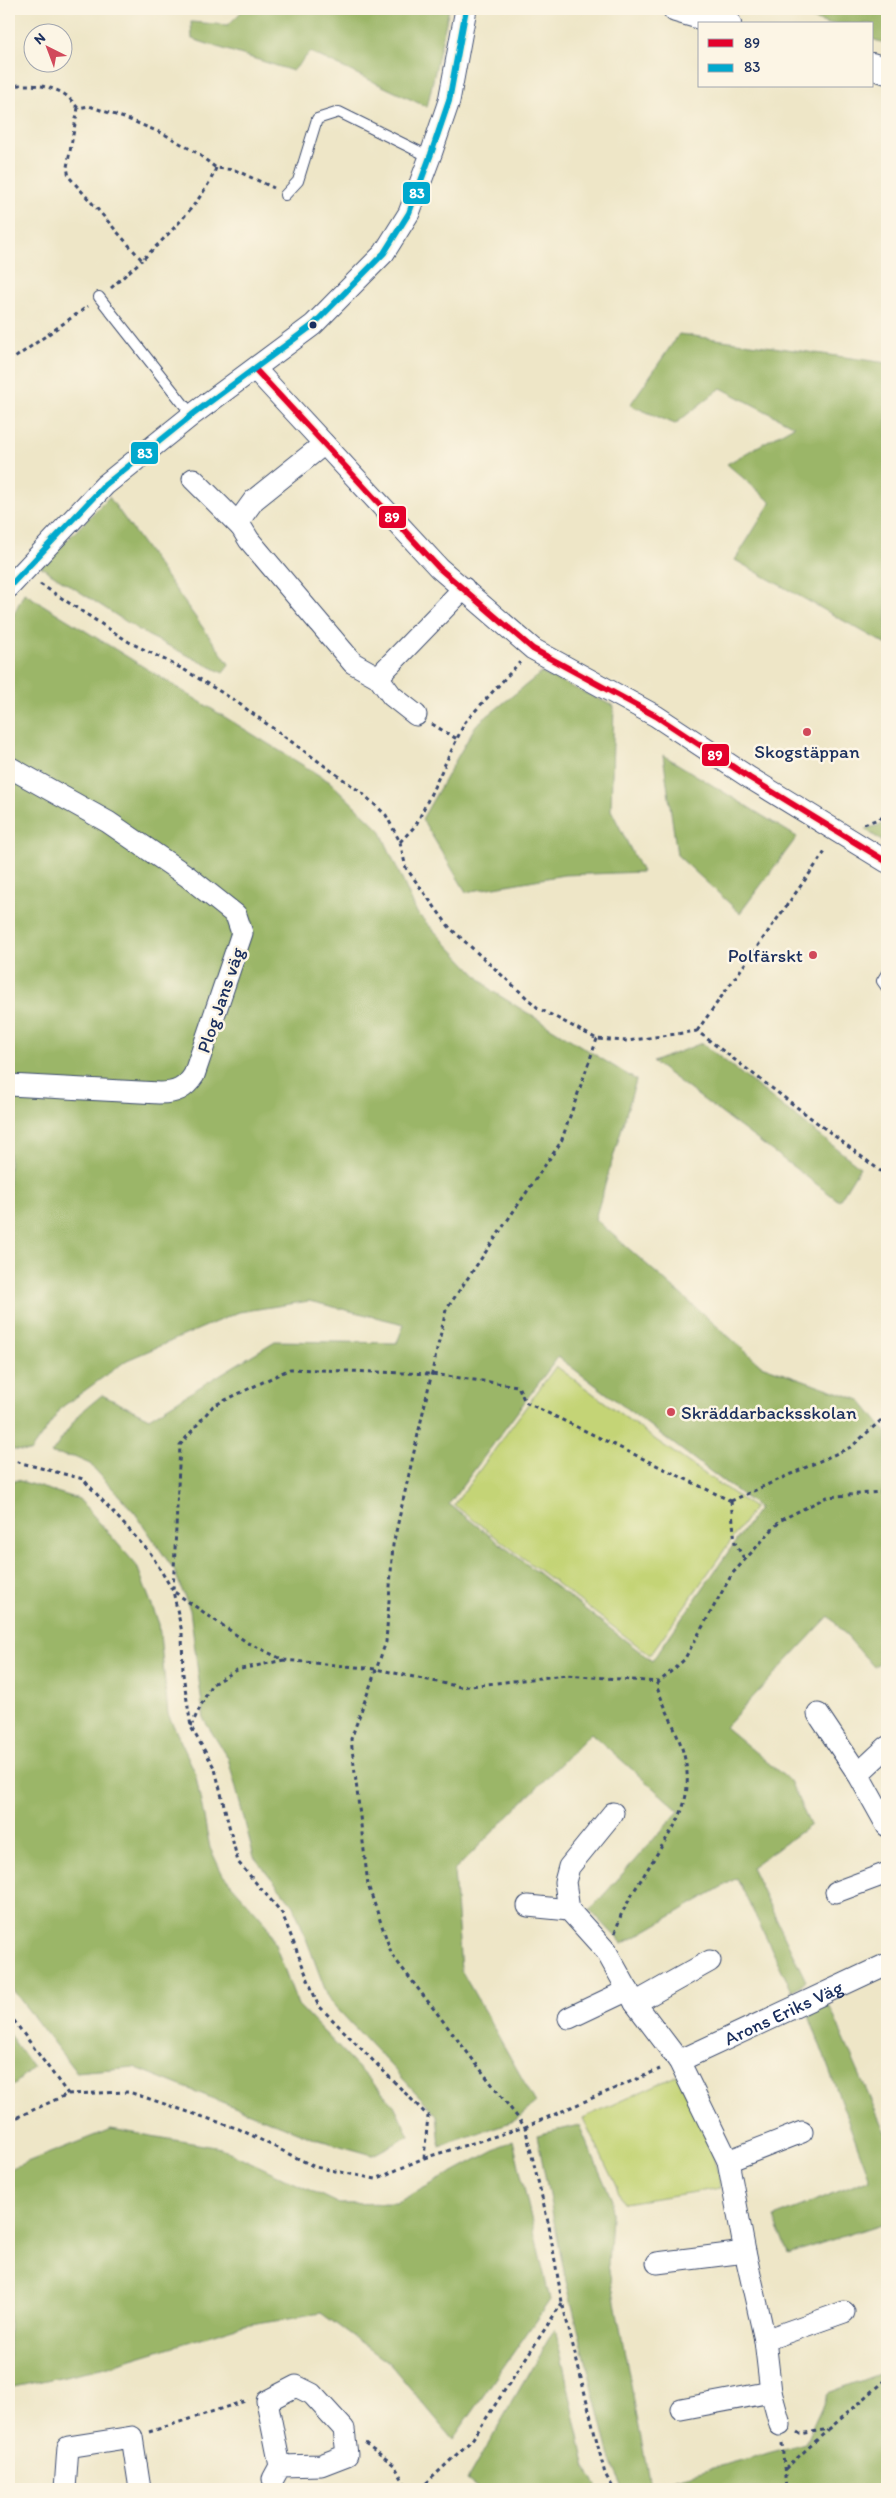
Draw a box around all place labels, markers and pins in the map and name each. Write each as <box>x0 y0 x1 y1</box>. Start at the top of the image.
unlabelled marker <box>308 320 318 330</box>
marker: Skogstäppan <box>801 726 813 738</box>
place label: Skogstäppan <box>754 740 860 763</box>
place label: Polfärskt <box>728 944 803 967</box>
marker: Polfärskt <box>807 949 819 961</box>
place label: Skräddarbacksskolan <box>681 1401 857 1424</box>
marker: Skräddarbacksskolan <box>665 1406 677 1418</box>

